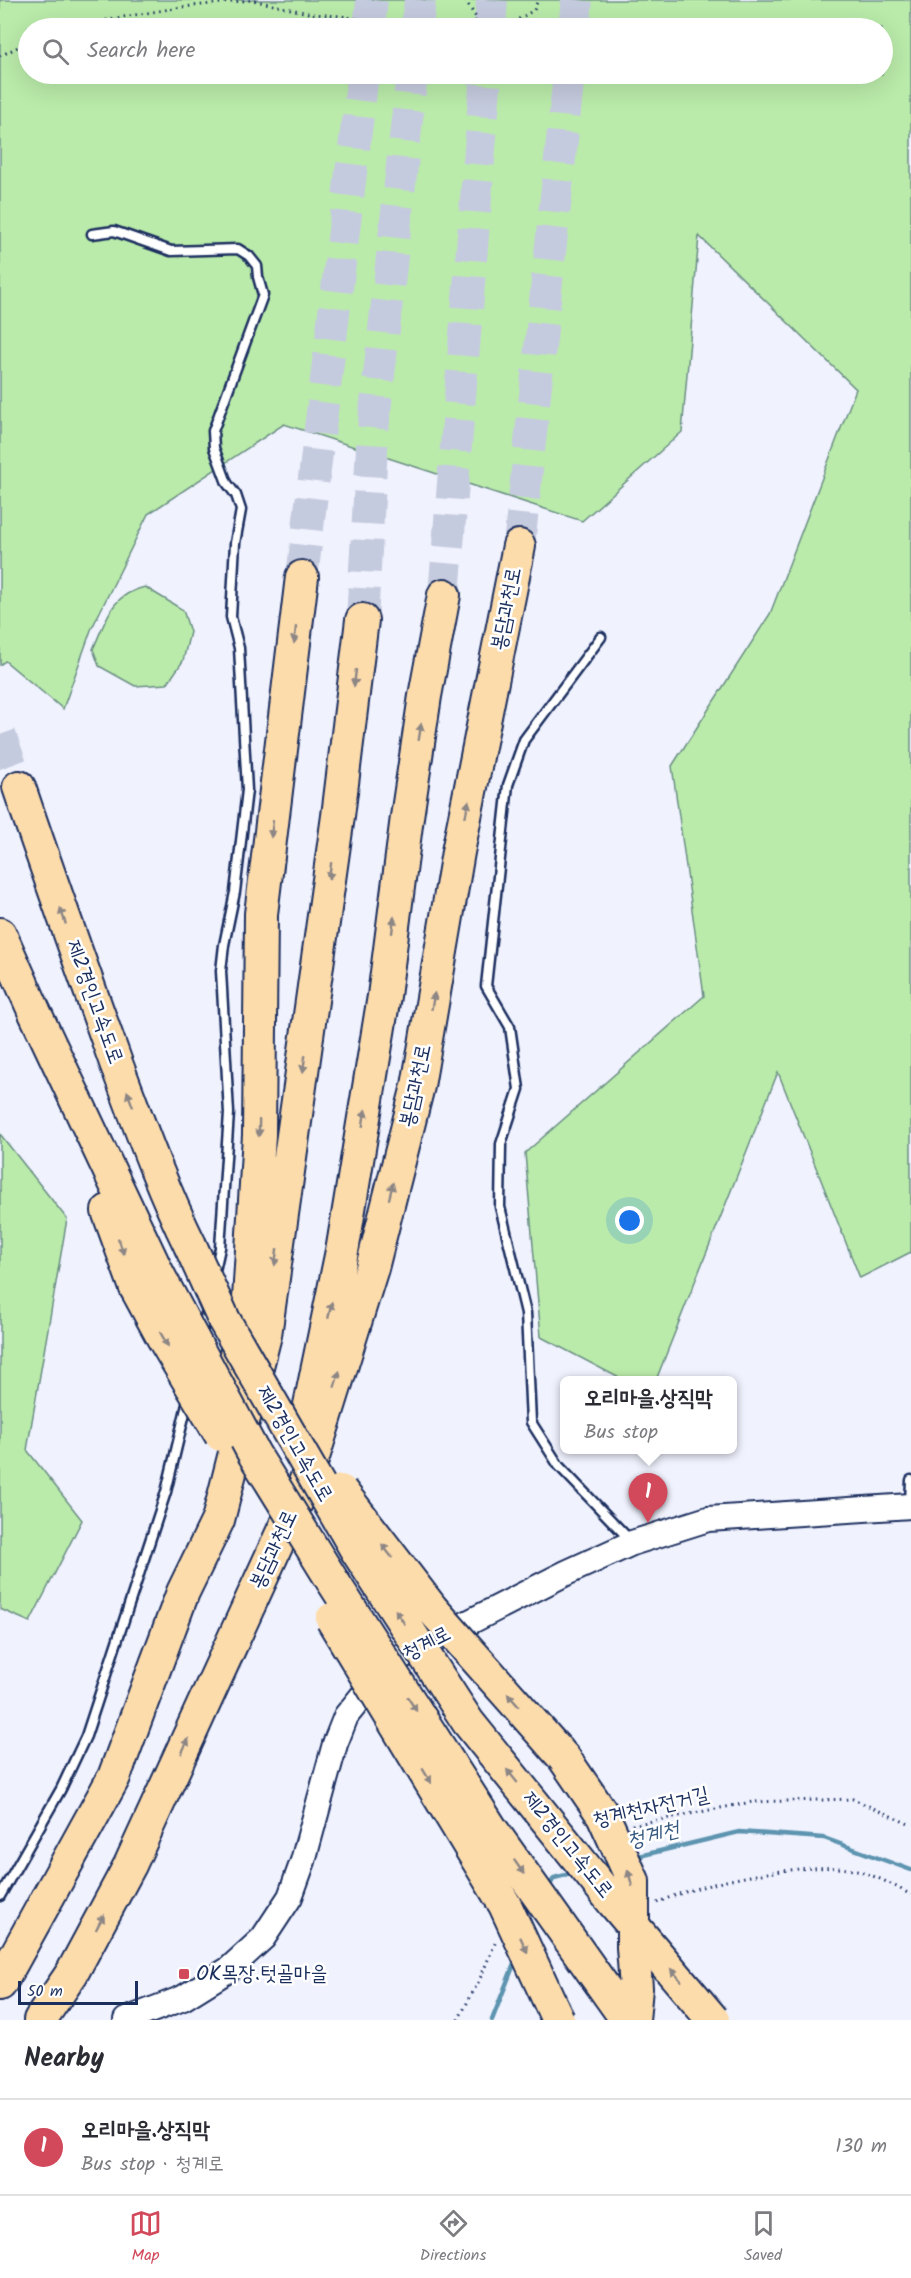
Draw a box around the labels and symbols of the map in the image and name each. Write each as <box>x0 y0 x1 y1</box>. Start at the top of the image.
street label: 봉담과천로 <box>483 564 531 654</box>
one-way arrow <box>290 626 300 645</box>
one-way arrow <box>350 668 360 687</box>
one-way arrow <box>415 722 424 741</box>
one-way arrow <box>463 799 472 818</box>
one-way arrow <box>267 819 276 838</box>
one-way arrow <box>326 862 335 881</box>
one-way arrow <box>57 907 67 925</box>
one-way arrow <box>389 915 398 934</box>
street label: 제2경인고속도로 <box>56 935 132 1069</box>
one-way arrow <box>429 991 438 1010</box>
street label: 봉담과천로 <box>391 1041 441 1131</box>
one-way arrow <box>299 1055 308 1074</box>
one-way arrow <box>124 1090 134 1108</box>
one-way arrow <box>360 1108 369 1127</box>
one-way arrow <box>254 1119 264 1138</box>
one-way arrow <box>387 1182 397 1200</box>
your location <box>615 1206 644 1235</box>
one-way arrow <box>116 1237 126 1255</box>
one-way arrow <box>272 1248 281 1267</box>
one-way arrow <box>326 1300 335 1319</box>
one-way arrow <box>159 1331 169 1348</box>
one-way arrow <box>333 1370 342 1388</box>
street label: 제2경인고속도로 <box>247 1379 341 1509</box>
pin: 1 <box>628 1474 668 1523</box>
street label: 봉담과천로 <box>241 1505 307 1595</box>
one-way arrow <box>381 1543 393 1558</box>
one-way arrow <box>394 1609 405 1625</box>
street label: 청계로 <box>397 1618 457 1670</box>
one-way arrow <box>506 1692 520 1707</box>
one-way arrow <box>406 1696 418 1712</box>
one-way arrow <box>180 1738 189 1755</box>
one-way arrow <box>421 1768 432 1784</box>
one-way arrow <box>505 1768 518 1784</box>
street label: 청계천자전거길 <box>591 1782 711 1834</box>
street label: 제2경인고속도로 <box>513 1784 621 1906</box>
water label: 청계천 <box>624 1817 682 1855</box>
one-way arrow <box>513 1859 525 1875</box>
one-way arrow <box>625 1869 634 1887</box>
one-way arrow <box>95 1913 105 1930</box>
one-way arrow <box>519 1937 528 1954</box>
place label: OK목장.텃골마을 <box>196 1958 328 1991</box>
marker: OK목장.텃골마을 <box>177 1967 191 1981</box>
one-way arrow <box>669 1967 682 1983</box>
scale bar <box>18 1978 138 2006</box>

